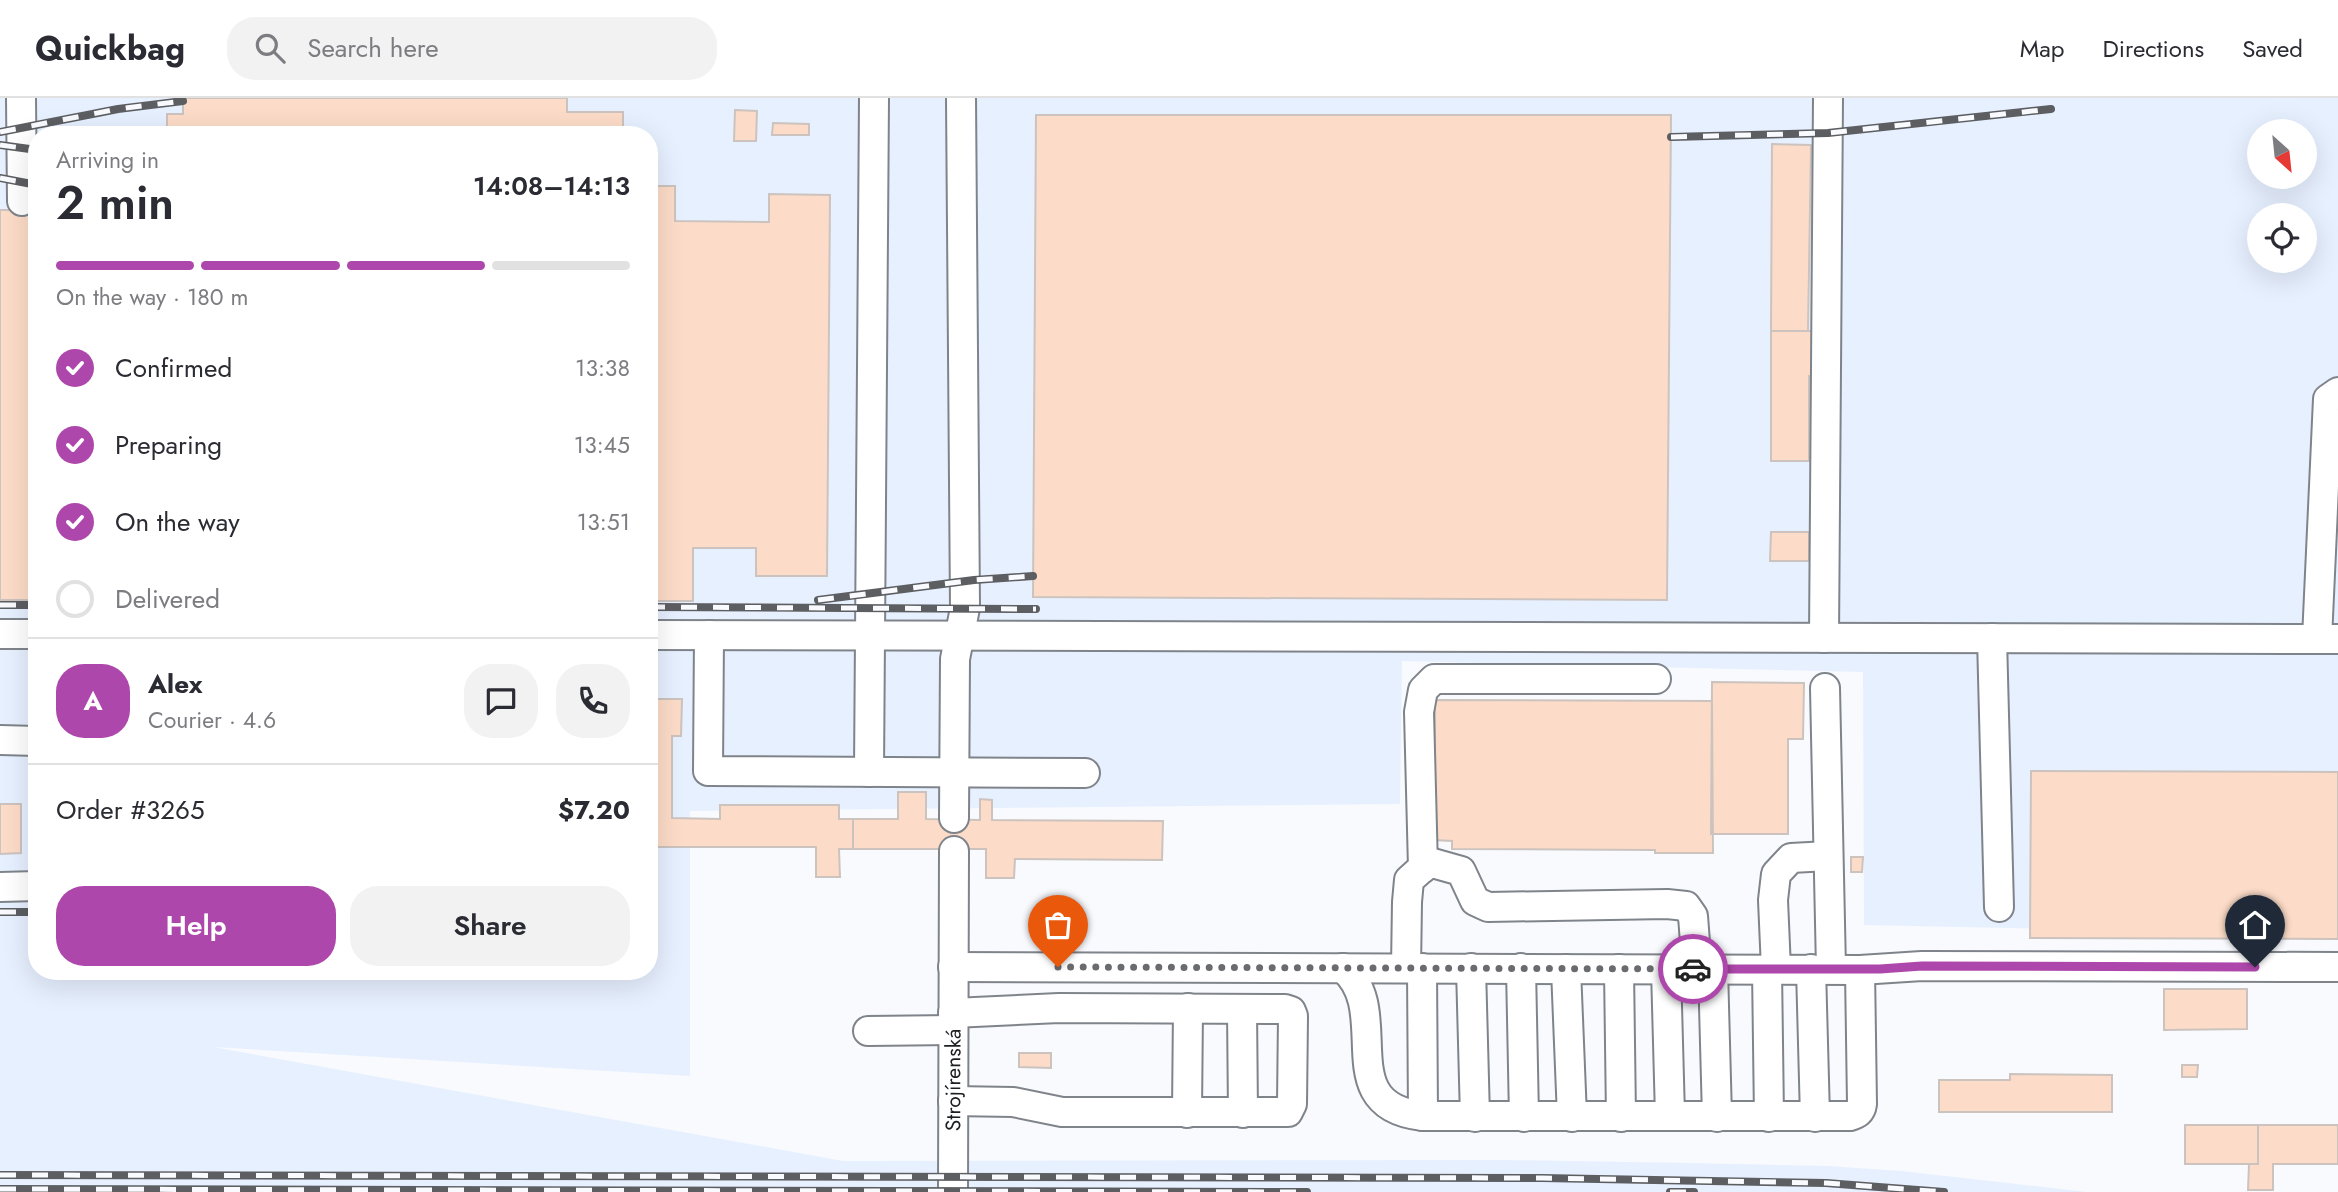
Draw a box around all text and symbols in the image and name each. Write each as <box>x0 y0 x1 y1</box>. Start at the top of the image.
search box <box>227 17 717 80</box>
text: Quickbag <box>35 25 185 72</box>
icon: search <box>251 29 289 67</box>
text: Search here <box>307 29 439 67</box>
text: Map <box>2020 31 2065 66</box>
text: Directions <box>2103 31 2204 66</box>
text: Saved <box>2242 31 2303 66</box>
north arrow <box>2247 119 2317 189</box>
map controls <box>2247 119 2317 273</box>
text: Arriving in <box>56 143 159 177</box>
text: 14:08–14:13 <box>473 167 630 205</box>
text: 2 min <box>56 170 174 236</box>
button: locate <box>2247 203 2317 273</box>
text: On the way · 180 m <box>56 280 248 314</box>
icon: check <box>56 349 94 387</box>
text: Confirmed <box>115 349 232 387</box>
text: 13:38 <box>575 351 630 385</box>
icon: check <box>56 426 94 464</box>
text: Preparing <box>115 426 222 464</box>
text: 13:45 <box>574 428 630 462</box>
icon: check <box>56 503 94 541</box>
text: On the way <box>115 503 240 541</box>
text: 13:51 <box>577 505 630 539</box>
text: Delivered <box>115 580 220 618</box>
button: chat <box>464 664 538 738</box>
button: phone <box>556 664 630 738</box>
text: Alex <box>148 665 202 703</box>
text: A <box>83 682 103 720</box>
text: Courier · 4.6 <box>148 703 276 737</box>
text: Order #3265 <box>56 791 205 829</box>
text: $7.20 <box>558 791 630 829</box>
button: Help <box>56 886 336 966</box>
button: Share <box>350 886 630 966</box>
pin <box>1028 895 1088 967</box>
pin <box>2225 895 2285 967</box>
icon: bag <box>1039 906 1077 944</box>
icon: home <box>2236 906 2274 944</box>
courier <box>1658 934 1728 1004</box>
icon: car <box>1674 950 1712 988</box>
street label: Strojírenská <box>938 1029 968 1131</box>

